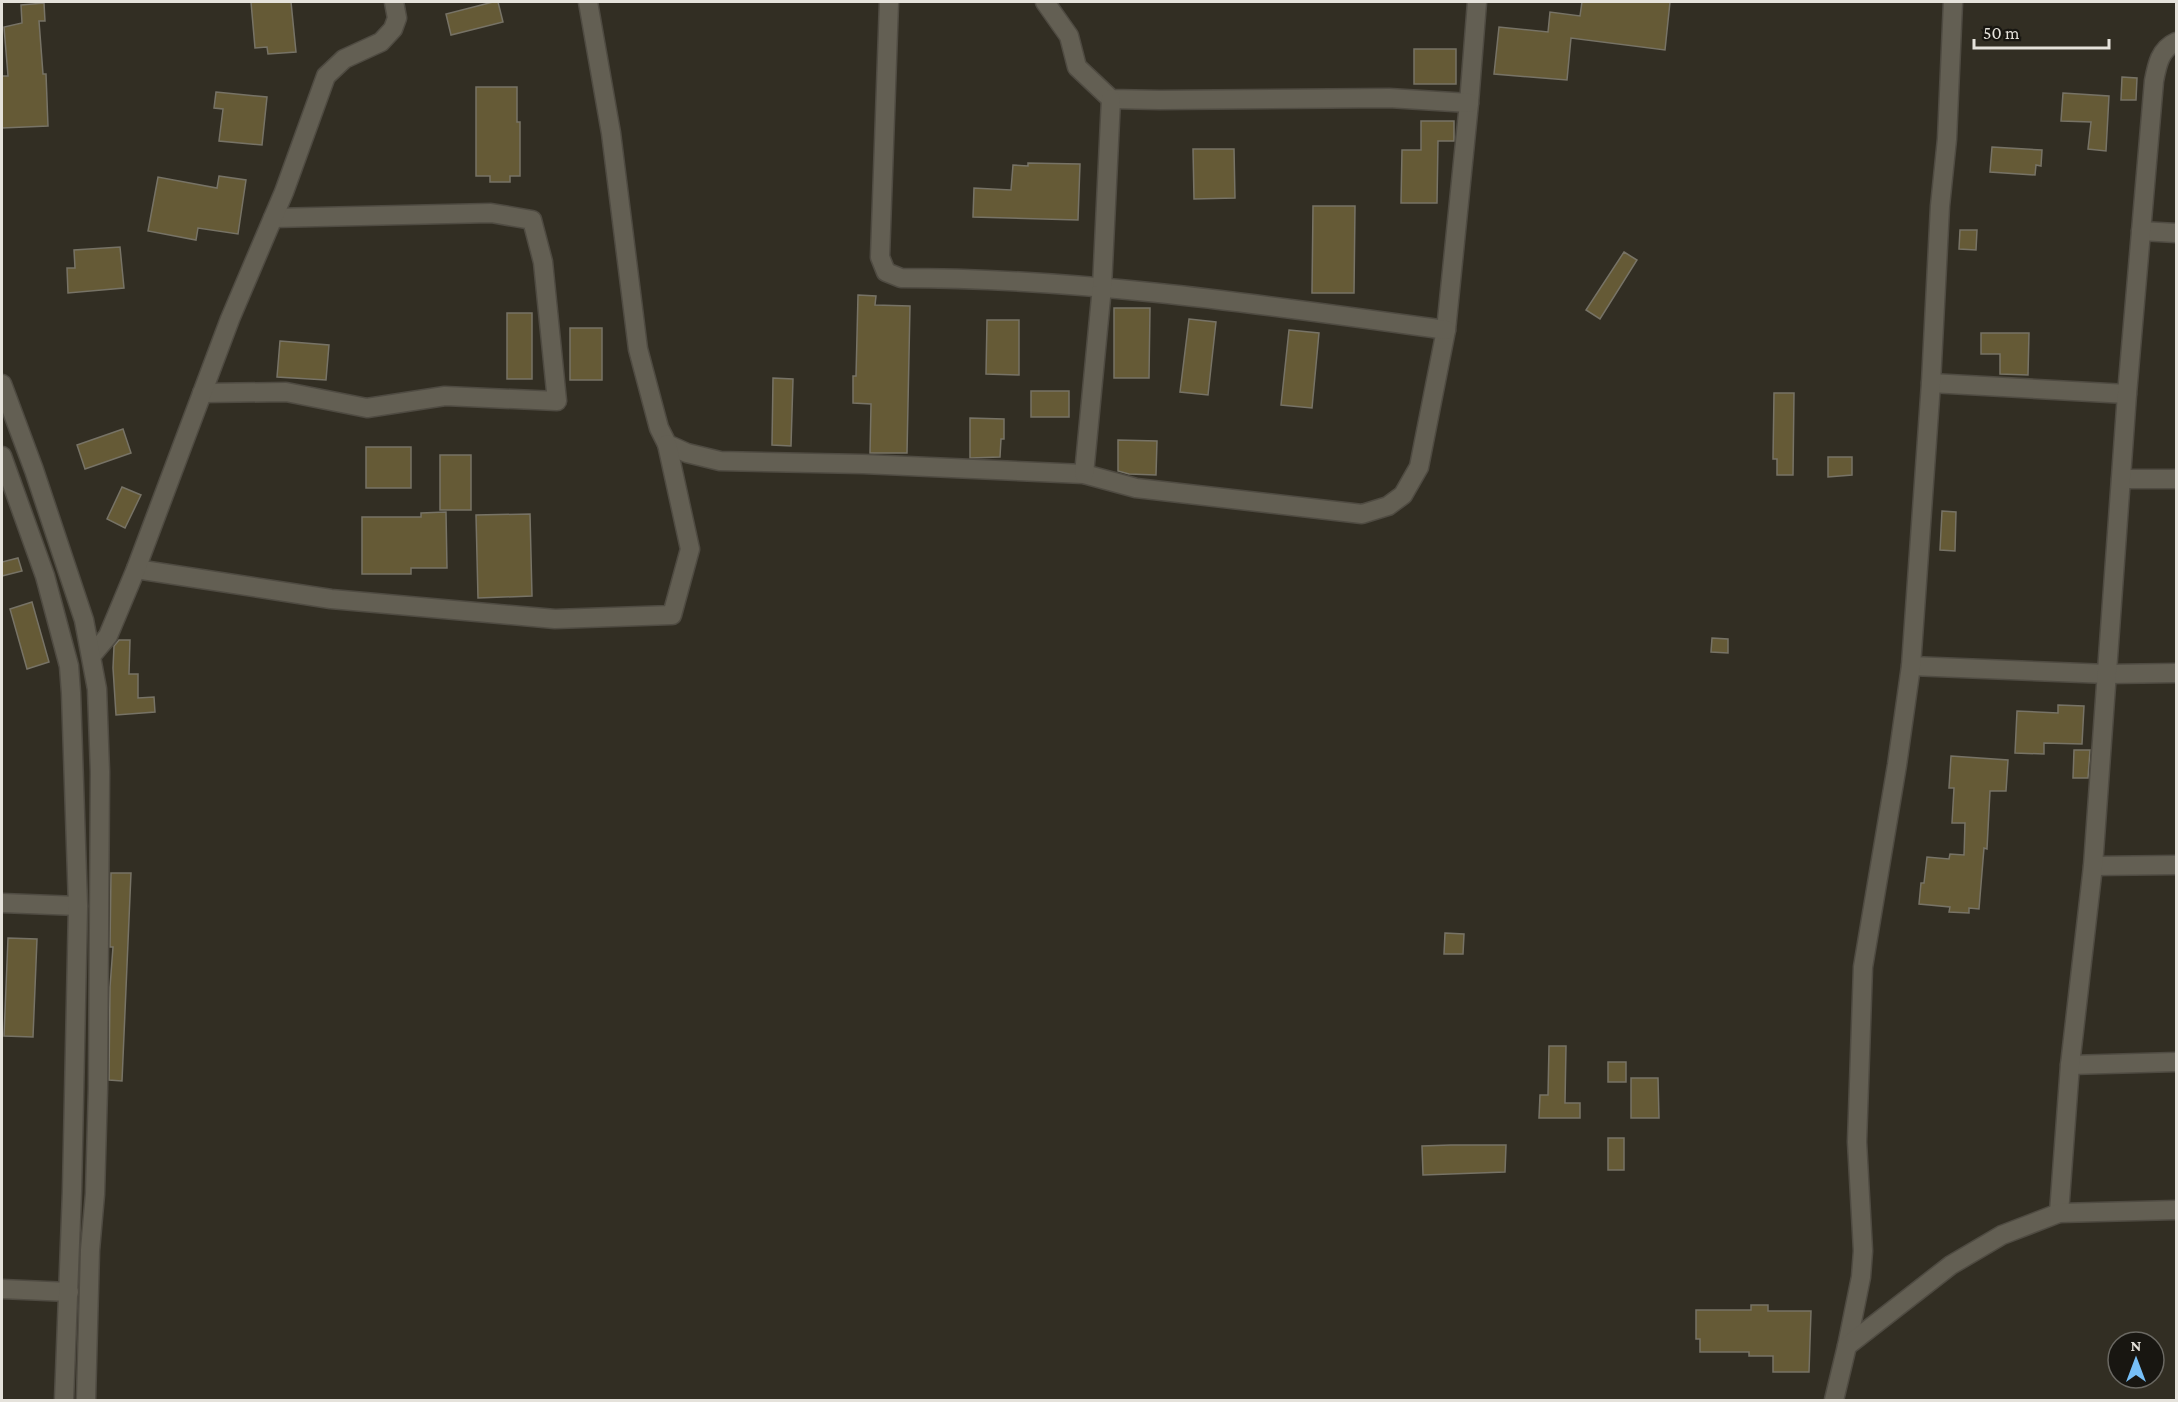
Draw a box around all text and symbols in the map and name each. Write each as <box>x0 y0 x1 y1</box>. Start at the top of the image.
scale bar <box>1974 12 2109 50</box>
text: 50 m <box>1983 23 2020 43</box>
north arrow <box>2106 1330 2166 1390</box>
text: N <box>2131 1337 2142 1354</box>

